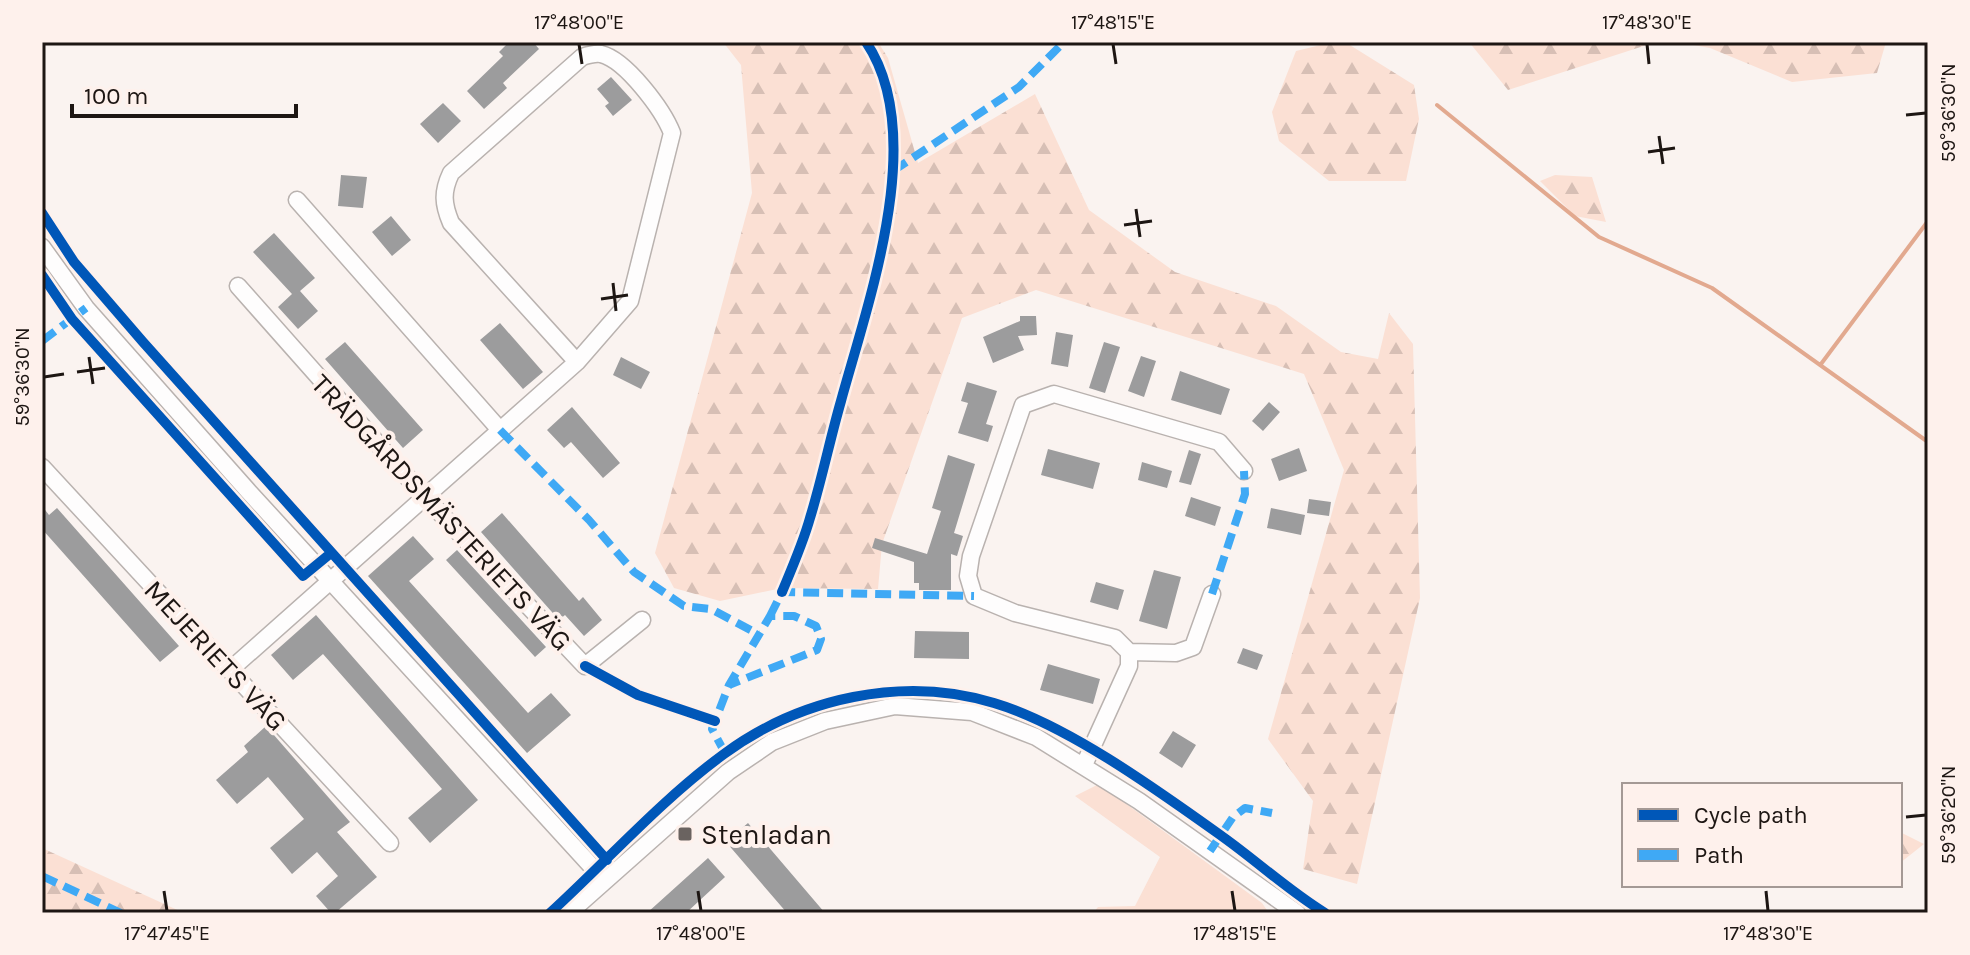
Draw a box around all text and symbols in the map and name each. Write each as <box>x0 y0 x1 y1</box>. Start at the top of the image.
text: 17°48'00"E <box>534 11 624 34</box>
text: 17°48'15"E <box>1071 11 1155 34</box>
text: 17°48'30"E <box>1602 11 1692 34</box>
text: 59°36'30"N <box>1937 63 1960 163</box>
scale bar <box>72 68 296 118</box>
text: 100 m <box>84 82 149 110</box>
text: 59°36'30"N <box>11 327 34 427</box>
street label: TRÄDGÅRDSMÄSTERIETS VÄG <box>305 367 579 657</box>
street label: MEJERIETS VÄG <box>137 573 294 737</box>
text: 59°36'20"N <box>1937 766 1960 864</box>
legend <box>1622 783 1902 887</box>
text: Cycle path <box>1694 801 1808 829</box>
place label: Stenladan <box>701 818 832 851</box>
marker: Stenladan <box>676 825 694 843</box>
text: Path <box>1694 841 1744 869</box>
text: 17°47'45"E <box>124 922 210 945</box>
text: 17°48'00"E <box>656 922 746 945</box>
text: 17°48'15"E <box>1193 922 1277 945</box>
text: 17°48'30"E <box>1723 922 1813 945</box>

